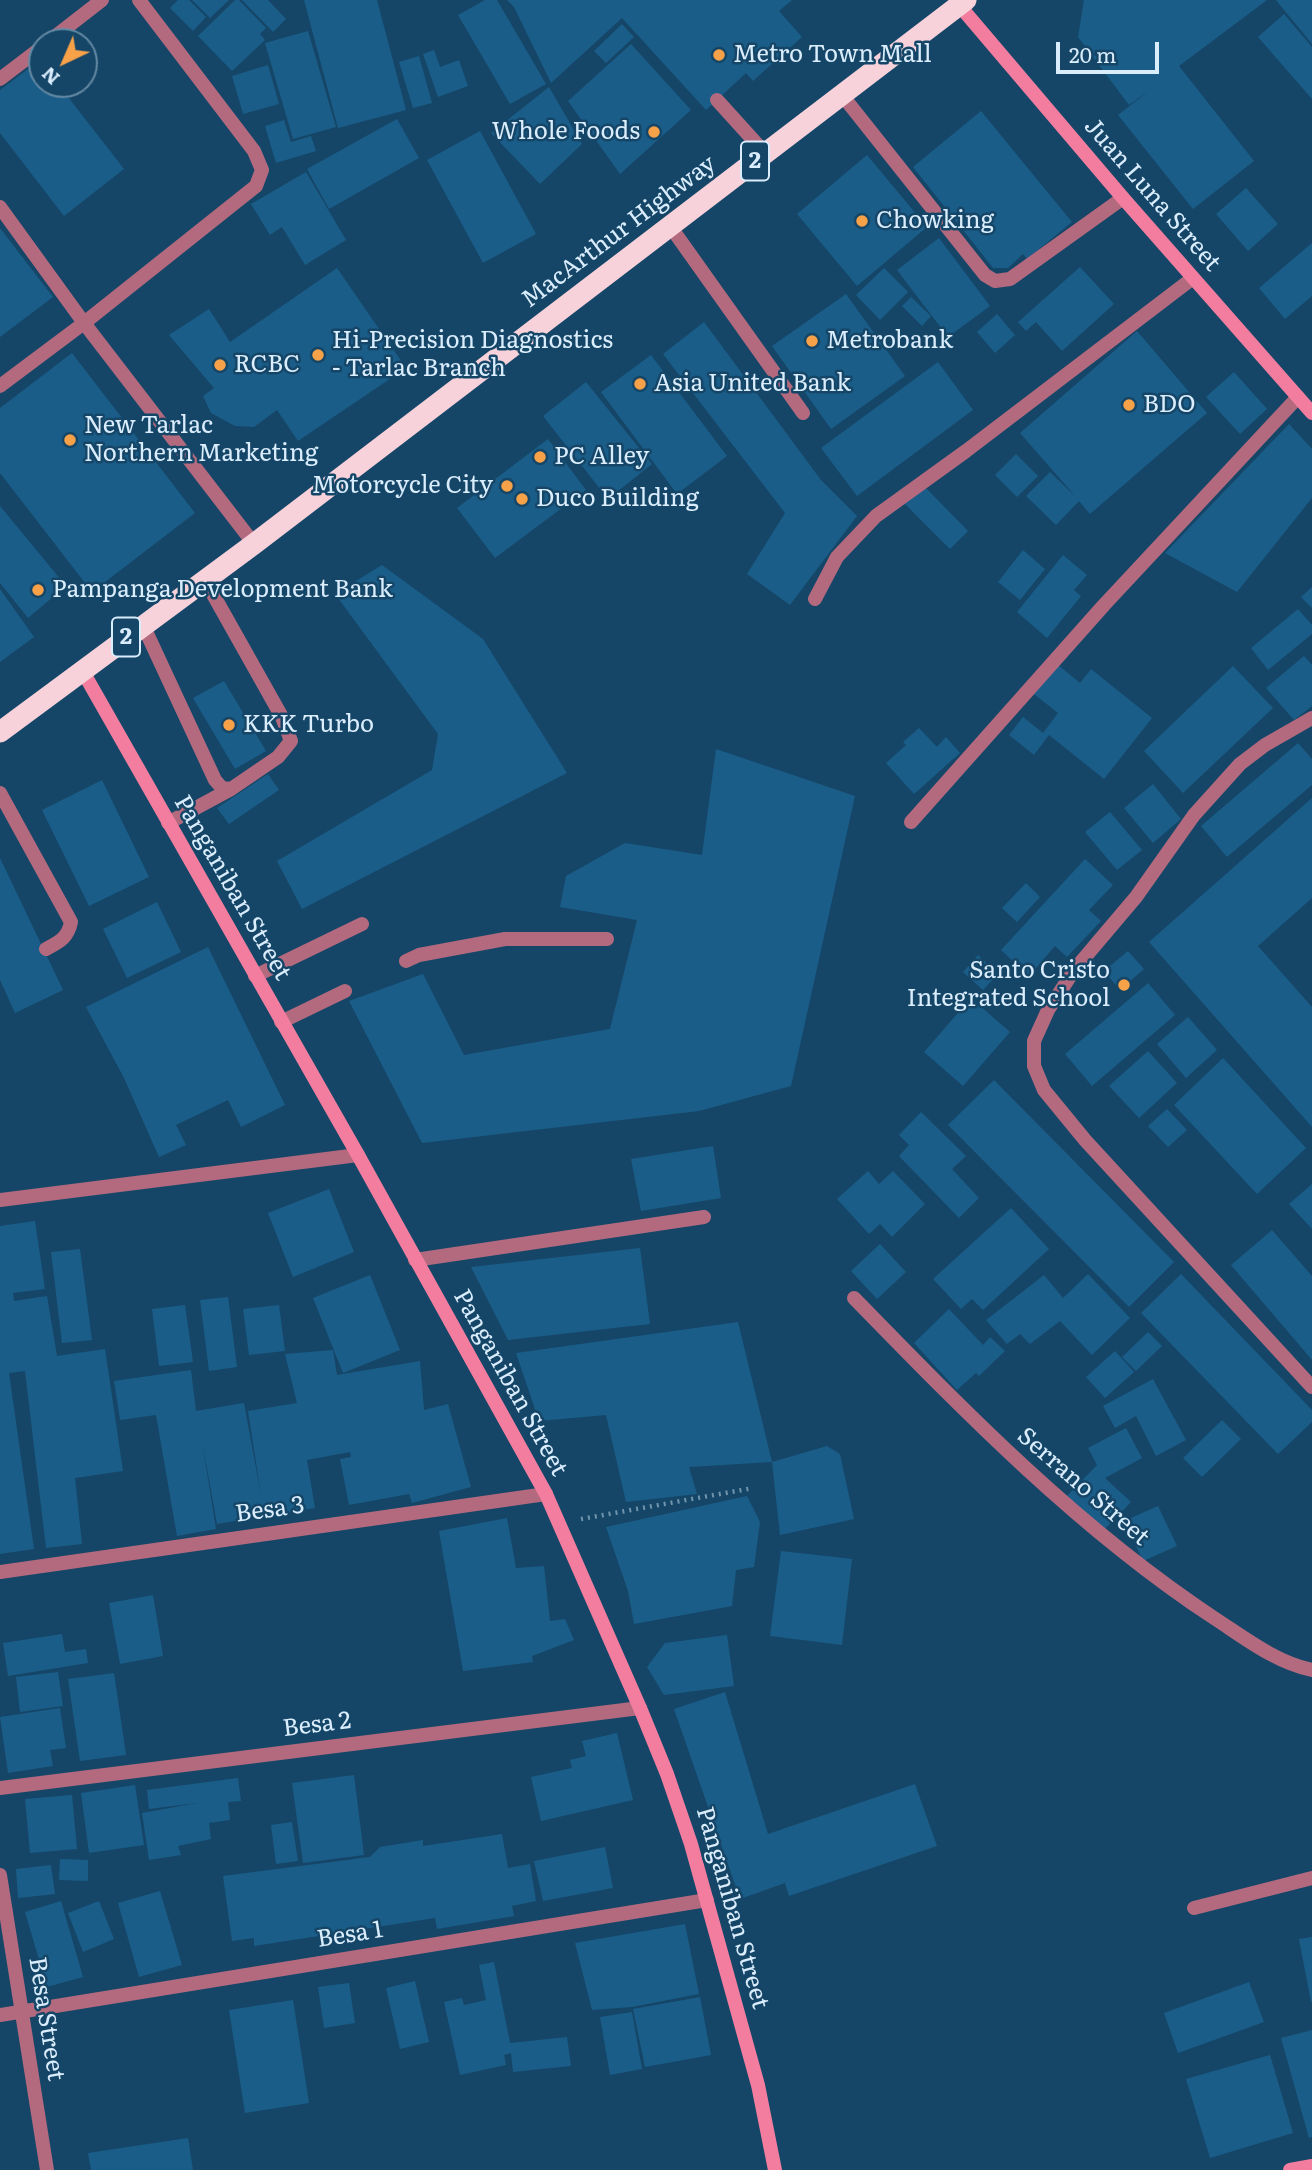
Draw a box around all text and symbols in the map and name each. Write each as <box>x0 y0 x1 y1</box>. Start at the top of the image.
north arrow <box>28 28 98 98</box>
scale bar <box>1060 28 1163 72</box>
text: 20 m <box>1069 38 1116 69</box>
place label: Metro Town Mall <box>733 41 932 69</box>
marker: Metro Town Mall <box>711 47 727 63</box>
text: N <box>34 61 65 92</box>
street label: Juan Luna Street <box>1078 113 1226 277</box>
place label: Whole Foods <box>492 118 640 146</box>
marker: Whole Foods <box>646 124 662 140</box>
road number: 2 <box>741 142 769 180</box>
street label: MacArthur Highway <box>516 150 722 314</box>
place label: Chowking <box>876 207 994 235</box>
marker: Chowking <box>854 213 870 229</box>
place label: Hi-Precision Diagnostics - Tarlac Branch <box>332 327 613 383</box>
place label: Metrobank <box>826 327 953 355</box>
marker: Metrobank <box>804 333 820 349</box>
marker: Hi-Precision Diagnostics - Tarlac Branch <box>310 347 326 363</box>
place label: RCBC <box>234 351 300 379</box>
marker: RCBC <box>212 357 228 373</box>
place label: Asia United Bank <box>654 370 851 398</box>
marker: Asia United Bank <box>632 376 648 392</box>
place label: BDO <box>1143 391 1195 419</box>
marker: BDO <box>1121 397 1137 413</box>
place label: New Tarlac Northern Marketing <box>84 412 318 468</box>
marker: New Tarlac Northern Marketing <box>62 432 78 448</box>
place label: PC Alley <box>554 443 649 471</box>
marker: PC Alley <box>532 449 548 465</box>
place label: Motorcycle City <box>312 472 493 500</box>
marker: Motorcycle City <box>499 478 515 494</box>
place label: Duco Building <box>536 485 699 513</box>
marker: Duco Building <box>514 491 530 507</box>
place label: Pampanga Development Bank <box>52 576 393 604</box>
marker: Pampanga Development Bank <box>30 582 46 598</box>
road number: 2 <box>112 618 140 656</box>
place label: KKK Turbo <box>243 711 374 739</box>
marker: KKK Turbo <box>221 717 237 733</box>
street label: Panganiban Street <box>167 790 297 986</box>
place label: Santo Cristo Integrated School <box>907 957 1110 1013</box>
marker: Santo Cristo Integrated School <box>1116 977 1132 993</box>
street label: Panganiban Street <box>447 1285 573 1481</box>
street label: Serrano Street <box>1011 1422 1155 1552</box>
street label: Besa 3 <box>234 1491 306 1529</box>
street label: Besa 2 <box>281 1707 353 1743</box>
street label: Panganiban Street <box>689 1804 775 2012</box>
street label: Besa 1 <box>315 1916 385 1954</box>
street label: Besa Street <box>22 1955 70 2083</box>

